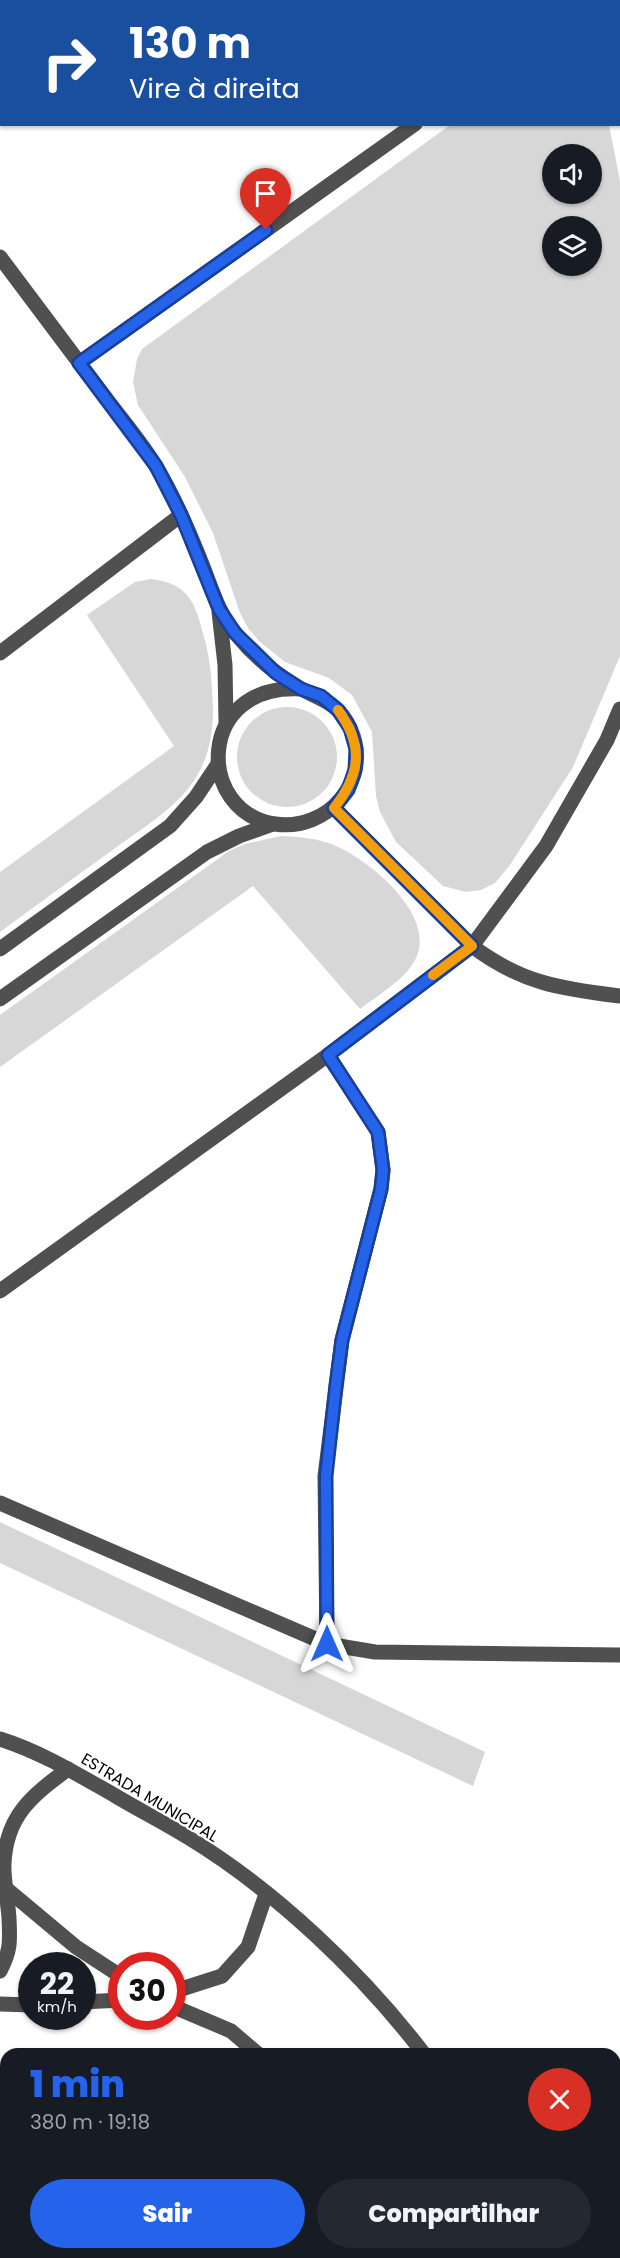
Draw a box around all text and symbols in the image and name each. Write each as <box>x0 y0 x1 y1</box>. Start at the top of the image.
text: 130 m <box>129 14 251 73</box>
icon: right <box>30 24 108 102</box>
text: Vire à direita <box>129 70 300 107</box>
map controls <box>542 144 602 276</box>
button: sound <box>542 144 602 204</box>
pin <box>240 168 291 230</box>
icon: arrive <box>249 177 282 210</box>
button: layers <box>542 216 602 276</box>
position arrow <box>295 1612 359 1676</box>
street label: ESTRADA MUNICIPAL <box>77 1747 223 1848</box>
speed limit sign: 30 <box>108 1952 186 2030</box>
text: 22 <box>40 1962 74 2005</box>
text: km/h <box>37 1996 77 2017</box>
text: 1 min <box>30 2059 125 2110</box>
button: close <box>528 2068 591 2131</box>
text: 380 m · 19:18 <box>30 2108 150 2136</box>
button: Sair <box>30 2179 305 2248</box>
button: Compartilhar <box>317 2179 591 2248</box>

